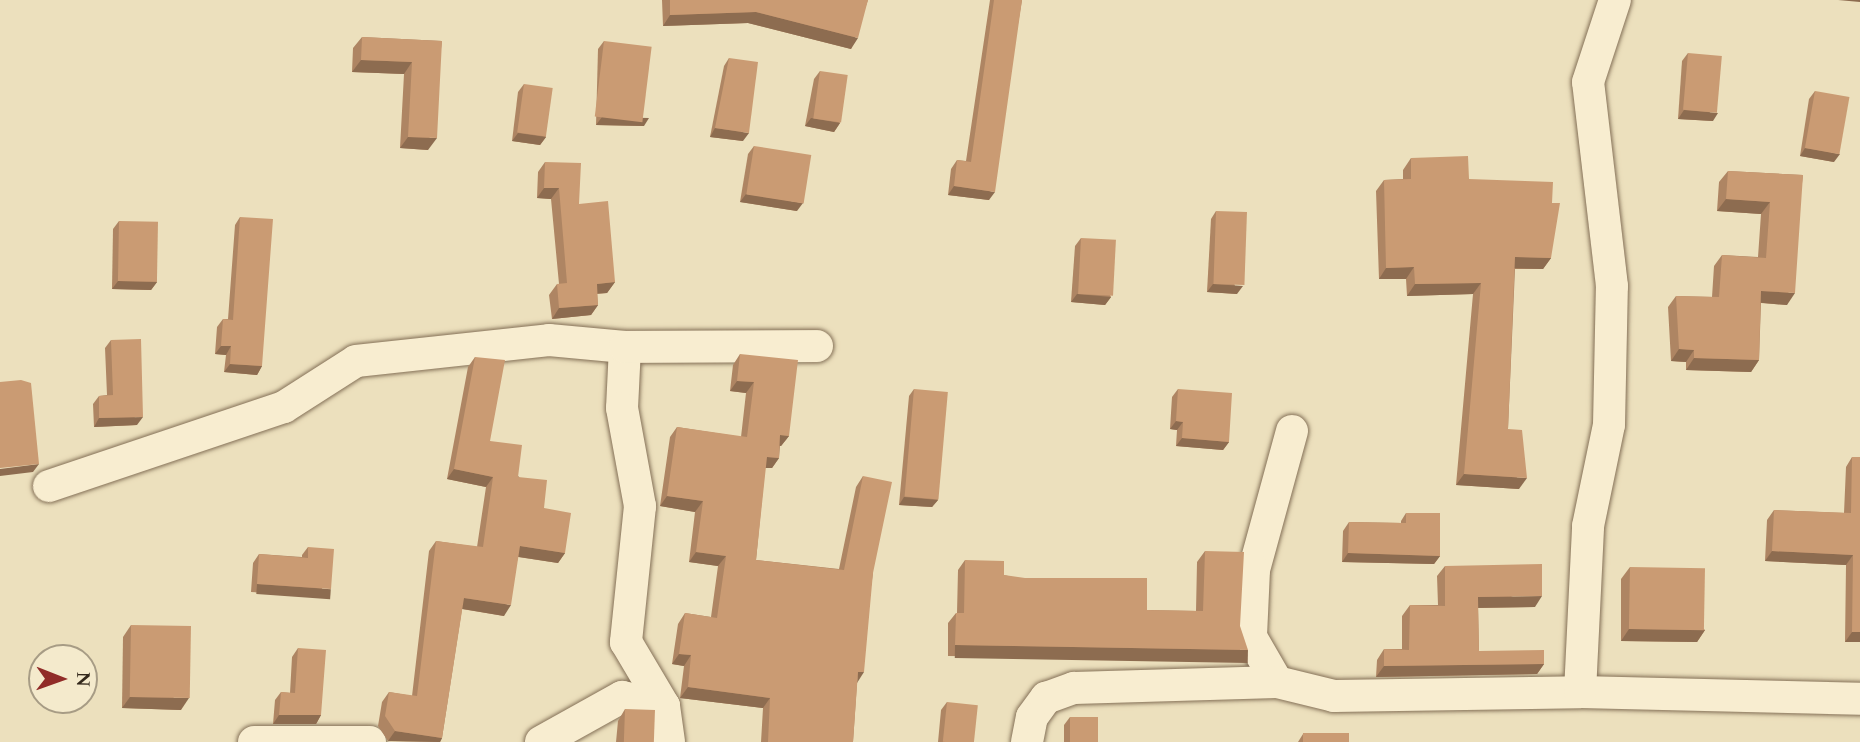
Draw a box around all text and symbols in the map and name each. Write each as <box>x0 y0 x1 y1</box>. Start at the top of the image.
north arrow <box>28 644 98 714</box>
text: N <box>68 671 97 687</box>

